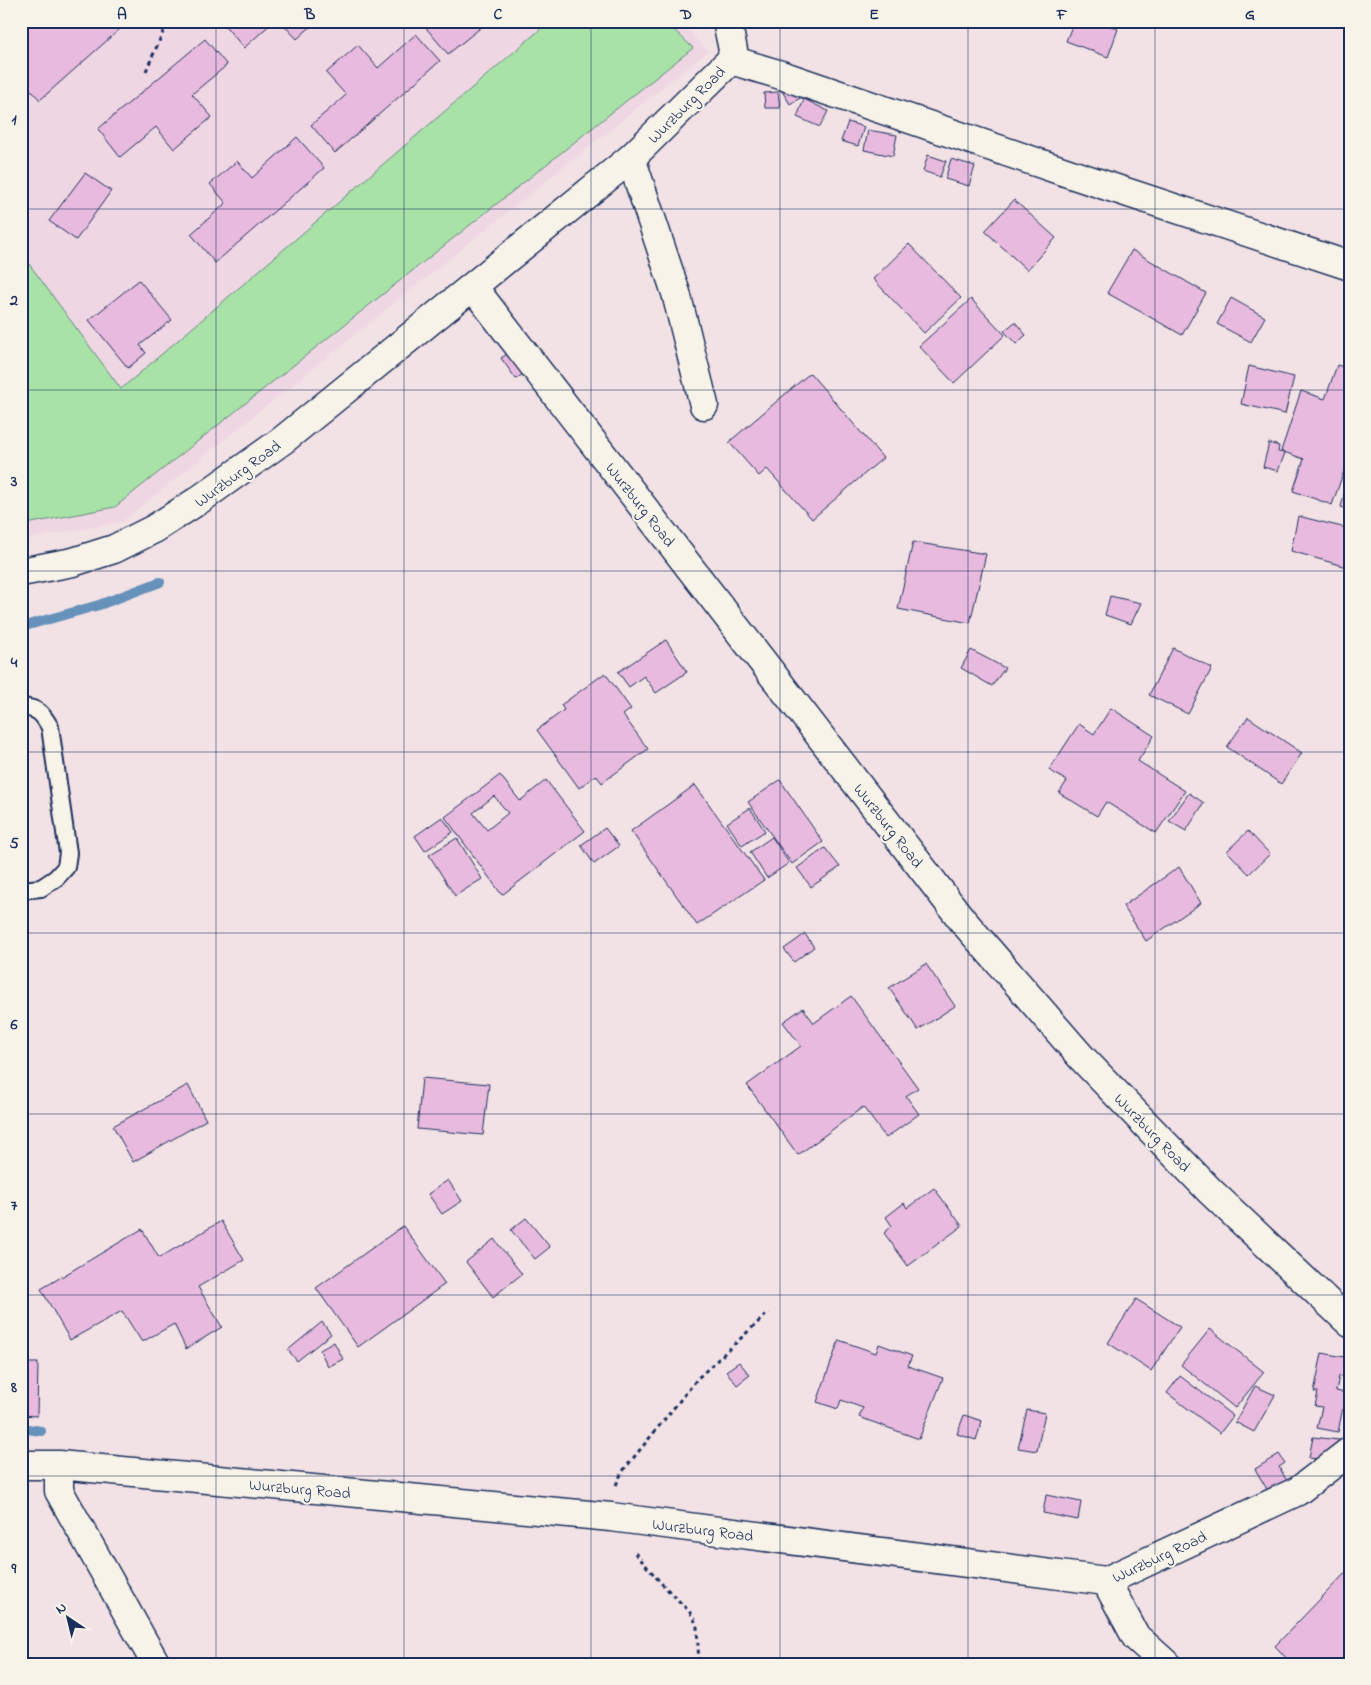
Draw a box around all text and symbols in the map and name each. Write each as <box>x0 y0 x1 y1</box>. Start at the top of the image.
text: A <box>117 3 127 27</box>
text: B <box>304 3 316 27</box>
text: C <box>494 3 503 27</box>
text: D <box>679 3 692 27</box>
text: E <box>869 3 879 27</box>
text: F <box>1056 3 1068 27</box>
text: G <box>1245 3 1255 27</box>
street label: Wurzburg Road <box>643 61 732 150</box>
text: 1 <box>11 108 17 132</box>
text: 2 <box>9 289 18 313</box>
street label: Wurzburg Road <box>190 435 286 514</box>
street label: Wurzburg Road <box>599 458 680 553</box>
text: 3 <box>10 470 18 494</box>
text: 4 <box>10 651 18 675</box>
street label: Wurzburg Road <box>847 779 928 874</box>
text: 5 <box>9 832 19 856</box>
text: 6 <box>9 1013 18 1037</box>
street label: Wurzburg Road <box>1108 1088 1196 1178</box>
text: 7 <box>11 1194 18 1218</box>
text: 8 <box>10 1376 17 1400</box>
street label: Wurzburg Road <box>248 1474 352 1506</box>
street label: Wurzburg Road <box>651 1513 755 1549</box>
street label: Wurzburg Road <box>1109 1525 1211 1590</box>
text: 9 <box>11 1557 17 1581</box>
north arrow <box>42 1592 92 1642</box>
text: N <box>52 1597 71 1620</box>

